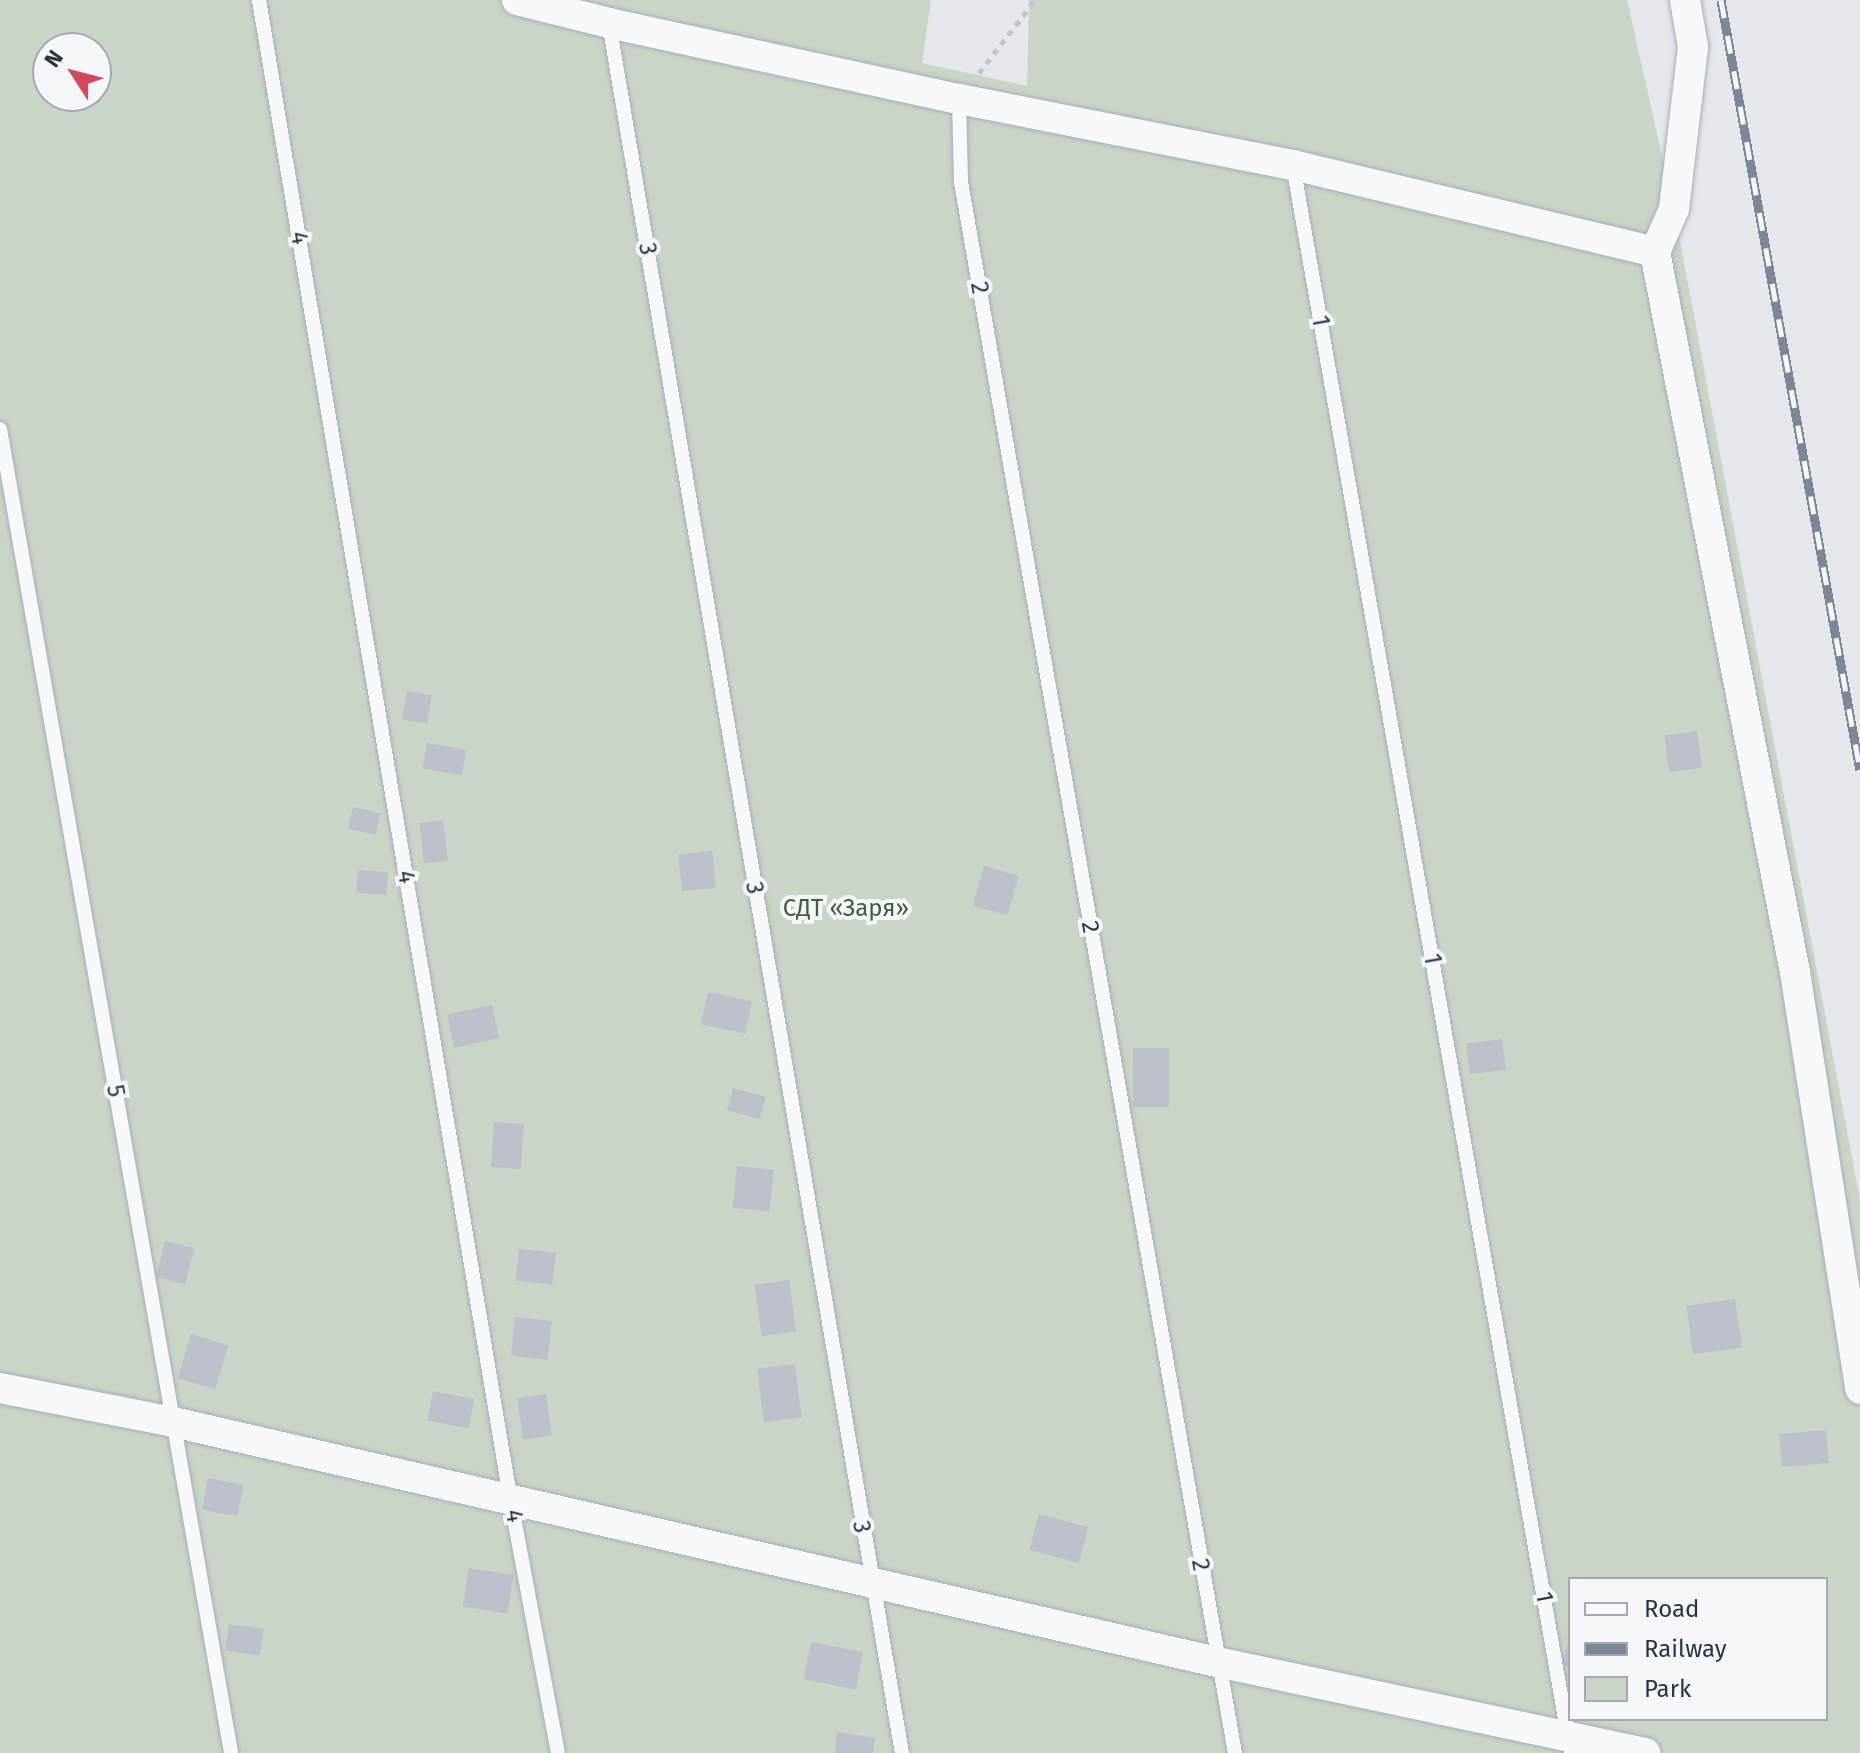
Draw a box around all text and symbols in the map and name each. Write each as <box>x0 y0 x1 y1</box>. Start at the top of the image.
north arrow <box>32 32 112 112</box>
text: N <box>39 45 69 73</box>
street label: 4 <box>284 229 314 247</box>
street label: 3 <box>632 241 662 257</box>
street label: 2 <box>964 280 994 296</box>
street label: 1 <box>1305 313 1335 329</box>
street label: 4 <box>391 868 421 886</box>
street label: 3 <box>739 880 769 896</box>
park label: СДТ «Заря» <box>783 895 909 923</box>
street label: 2 <box>1075 919 1105 935</box>
street label: 1 <box>1417 951 1447 967</box>
street label: 5 <box>100 1083 130 1099</box>
street label: 4 <box>499 1507 529 1525</box>
street label: 3 <box>846 1519 876 1535</box>
street label: 2 <box>1185 1557 1215 1573</box>
legend <box>1568 1577 1828 1721</box>
street label: 1 <box>1529 1589 1559 1605</box>
text: Road <box>1644 1595 1699 1623</box>
text: Railway <box>1644 1635 1727 1663</box>
text: Park <box>1644 1675 1691 1703</box>

